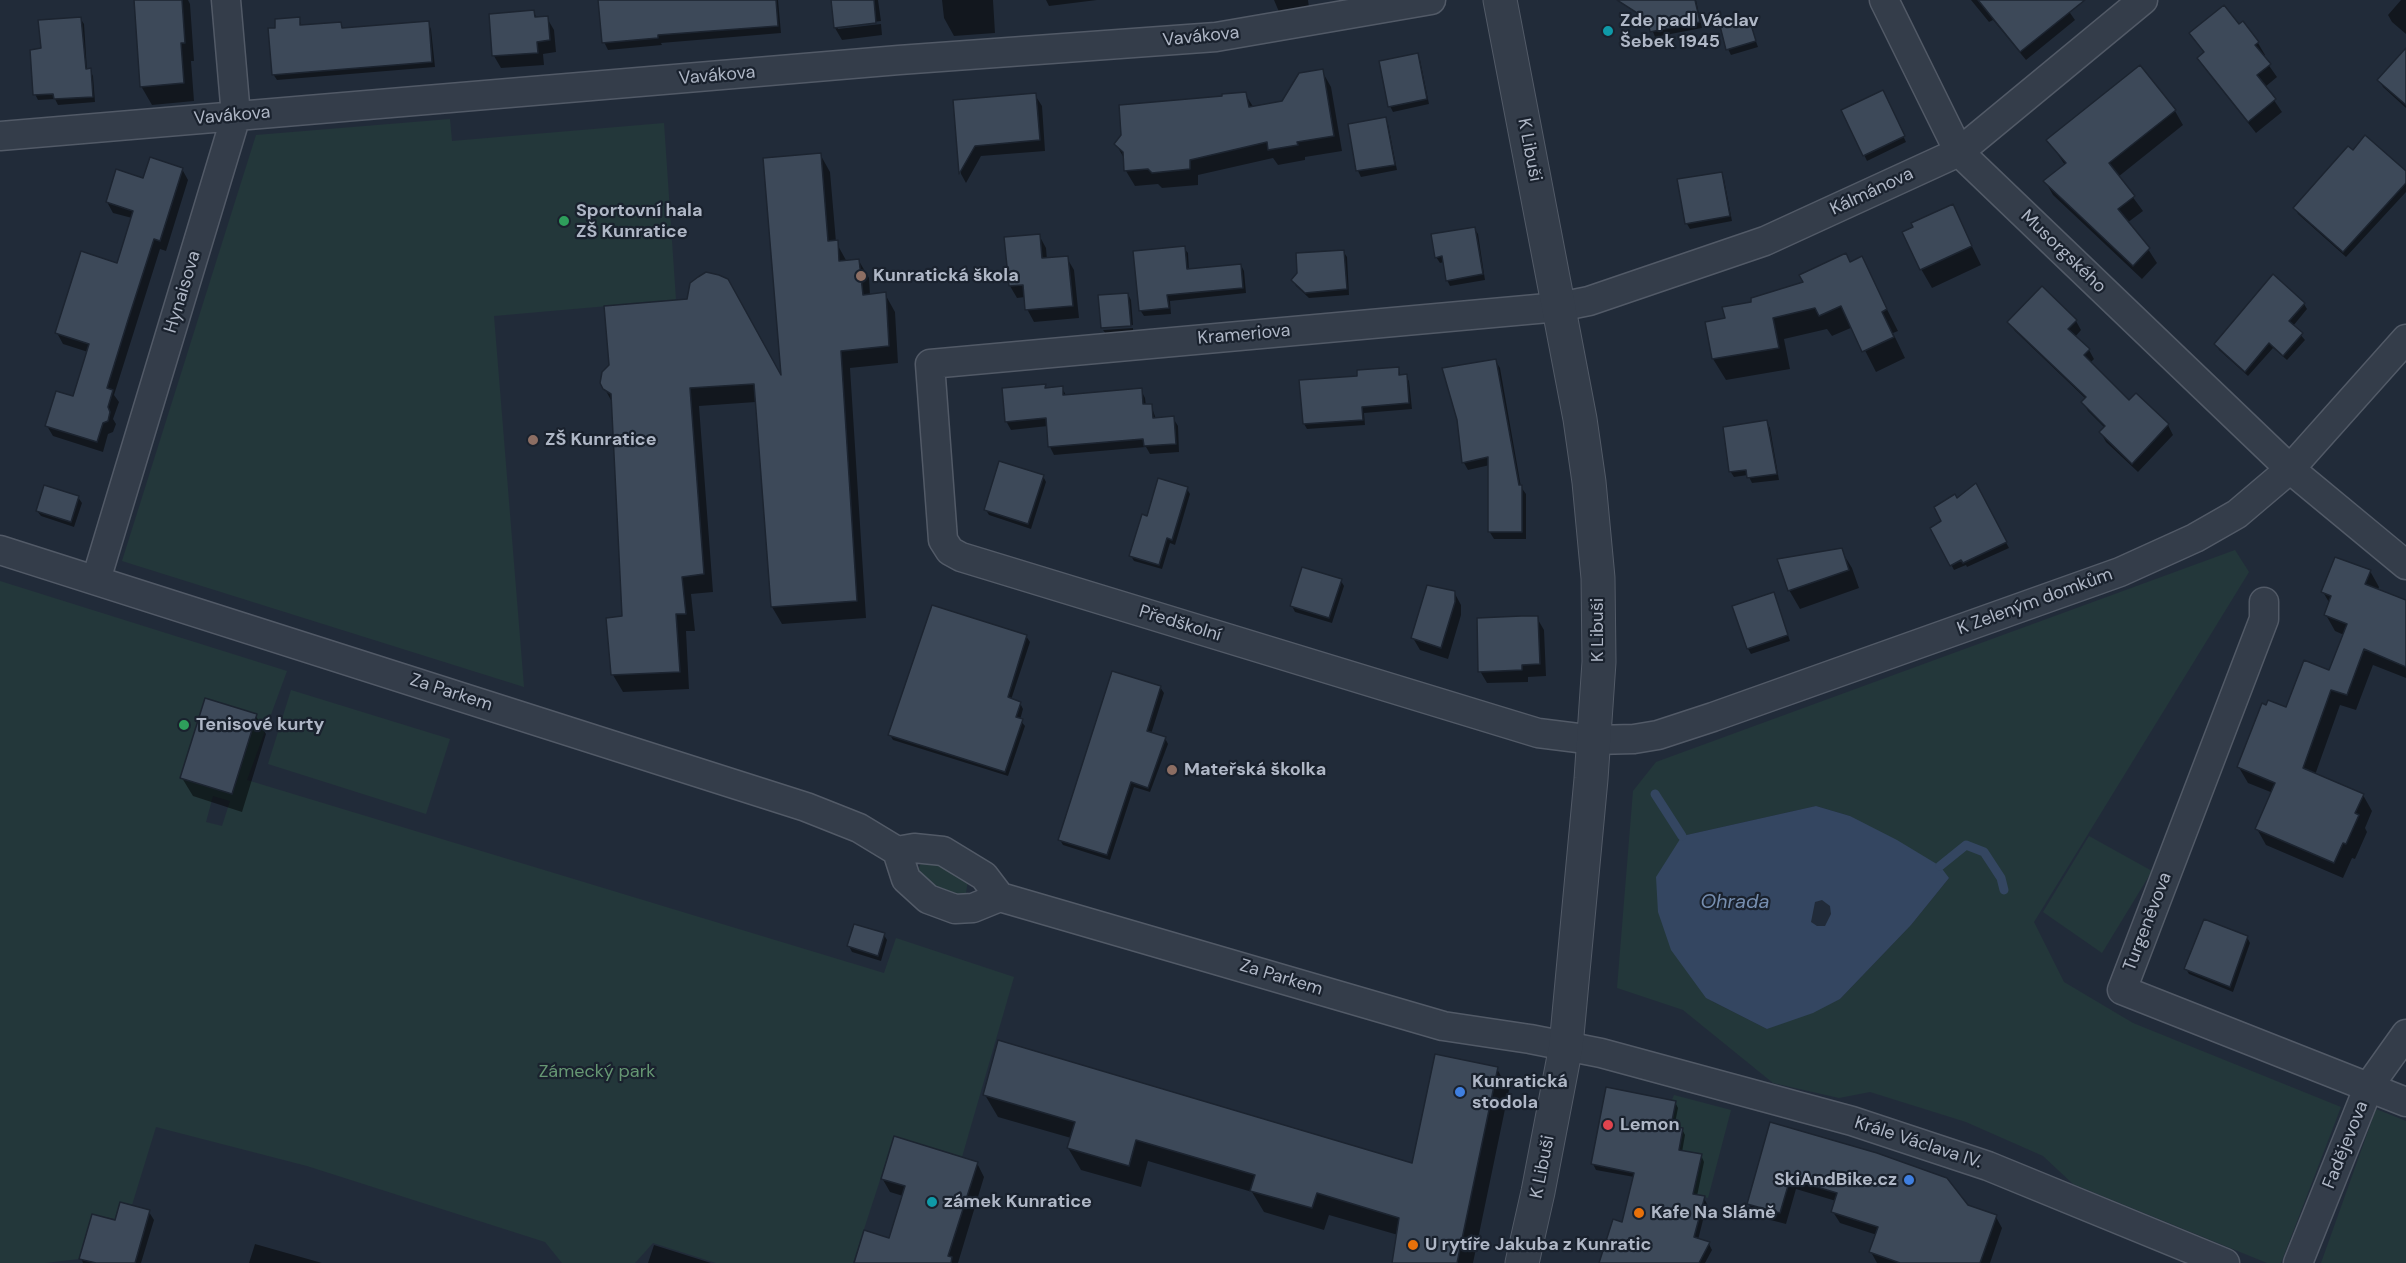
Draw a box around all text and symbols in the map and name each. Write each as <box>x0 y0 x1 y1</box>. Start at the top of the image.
place label: Zde padl Václav Šebek 1945 <box>1620 10 1759 52</box>
street label: Vavákova <box>1162 22 1240 52</box>
marker: Zde padl Václav Šebek 1945 <box>1601 24 1615 38</box>
street label: Vavákova <box>678 62 756 90</box>
street label: Vavákova <box>193 102 271 130</box>
street label: K Libuši <box>1512 117 1546 183</box>
street label: Kálmánova <box>1827 163 1917 221</box>
place label: Sportovní hala ZŠ Kunratice <box>576 200 702 242</box>
street label: Musorgského <box>2016 206 2110 298</box>
marker: Sportovní hala ZŠ Kunratice <box>557 214 571 228</box>
street label: Hynaisova <box>160 248 206 336</box>
place label: Kunratická škola <box>873 265 1019 287</box>
marker: Kunratická škola <box>854 269 868 283</box>
street label: Krameriova <box>1197 320 1291 350</box>
place label: ZŠ Kunratice <box>545 429 657 451</box>
marker: ZŠ Kunratice <box>526 433 540 447</box>
street label: K Zeleným domkům <box>1954 564 2116 640</box>
street label: K Libuši <box>1587 598 1609 662</box>
street label: Předškolní <box>1136 601 1224 647</box>
street label: Za Parkem <box>407 670 495 716</box>
place label: Tenisové kurty <box>196 714 324 736</box>
marker: Tenisové kurty <box>177 718 191 732</box>
place label: Mateřská školka <box>1184 759 1326 781</box>
marker: Mateřská školka <box>1165 763 1179 777</box>
street label: Turgeněvova <box>2119 870 2177 974</box>
water label: Ohrada <box>1700 891 1770 915</box>
street label: Za Parkem <box>1237 955 1325 1001</box>
park label: Zámecký park <box>539 1061 655 1083</box>
place label: Kunratická stodola <box>1472 1071 1568 1114</box>
marker: Kunratická stodola <box>1453 1085 1467 1099</box>
street label: Fadějevova <box>2319 1098 2373 1192</box>
street label: Krále Václava IV. <box>1852 1112 1984 1174</box>
place label: Lemon <box>1620 1114 1679 1136</box>
marker: Lemon <box>1601 1118 1615 1132</box>
street label: K Libuši <box>1526 1134 1560 1200</box>
place label: SkiAndBike.cz <box>1774 1169 1897 1191</box>
marker: SkiAndBike.cz <box>1902 1173 1916 1187</box>
place label: zámek Kunratice <box>944 1191 1092 1213</box>
marker: zámek Kunratice <box>925 1195 939 1209</box>
place label: Kafe Na Slámě <box>1651 1202 1776 1224</box>
marker: Kafe Na Slámě <box>1632 1206 1646 1220</box>
place label: U rytíře Jakuba z Kunratic <box>1425 1234 1651 1256</box>
marker: U rytíře Jakuba z Kunratic <box>1406 1238 1420 1252</box>

